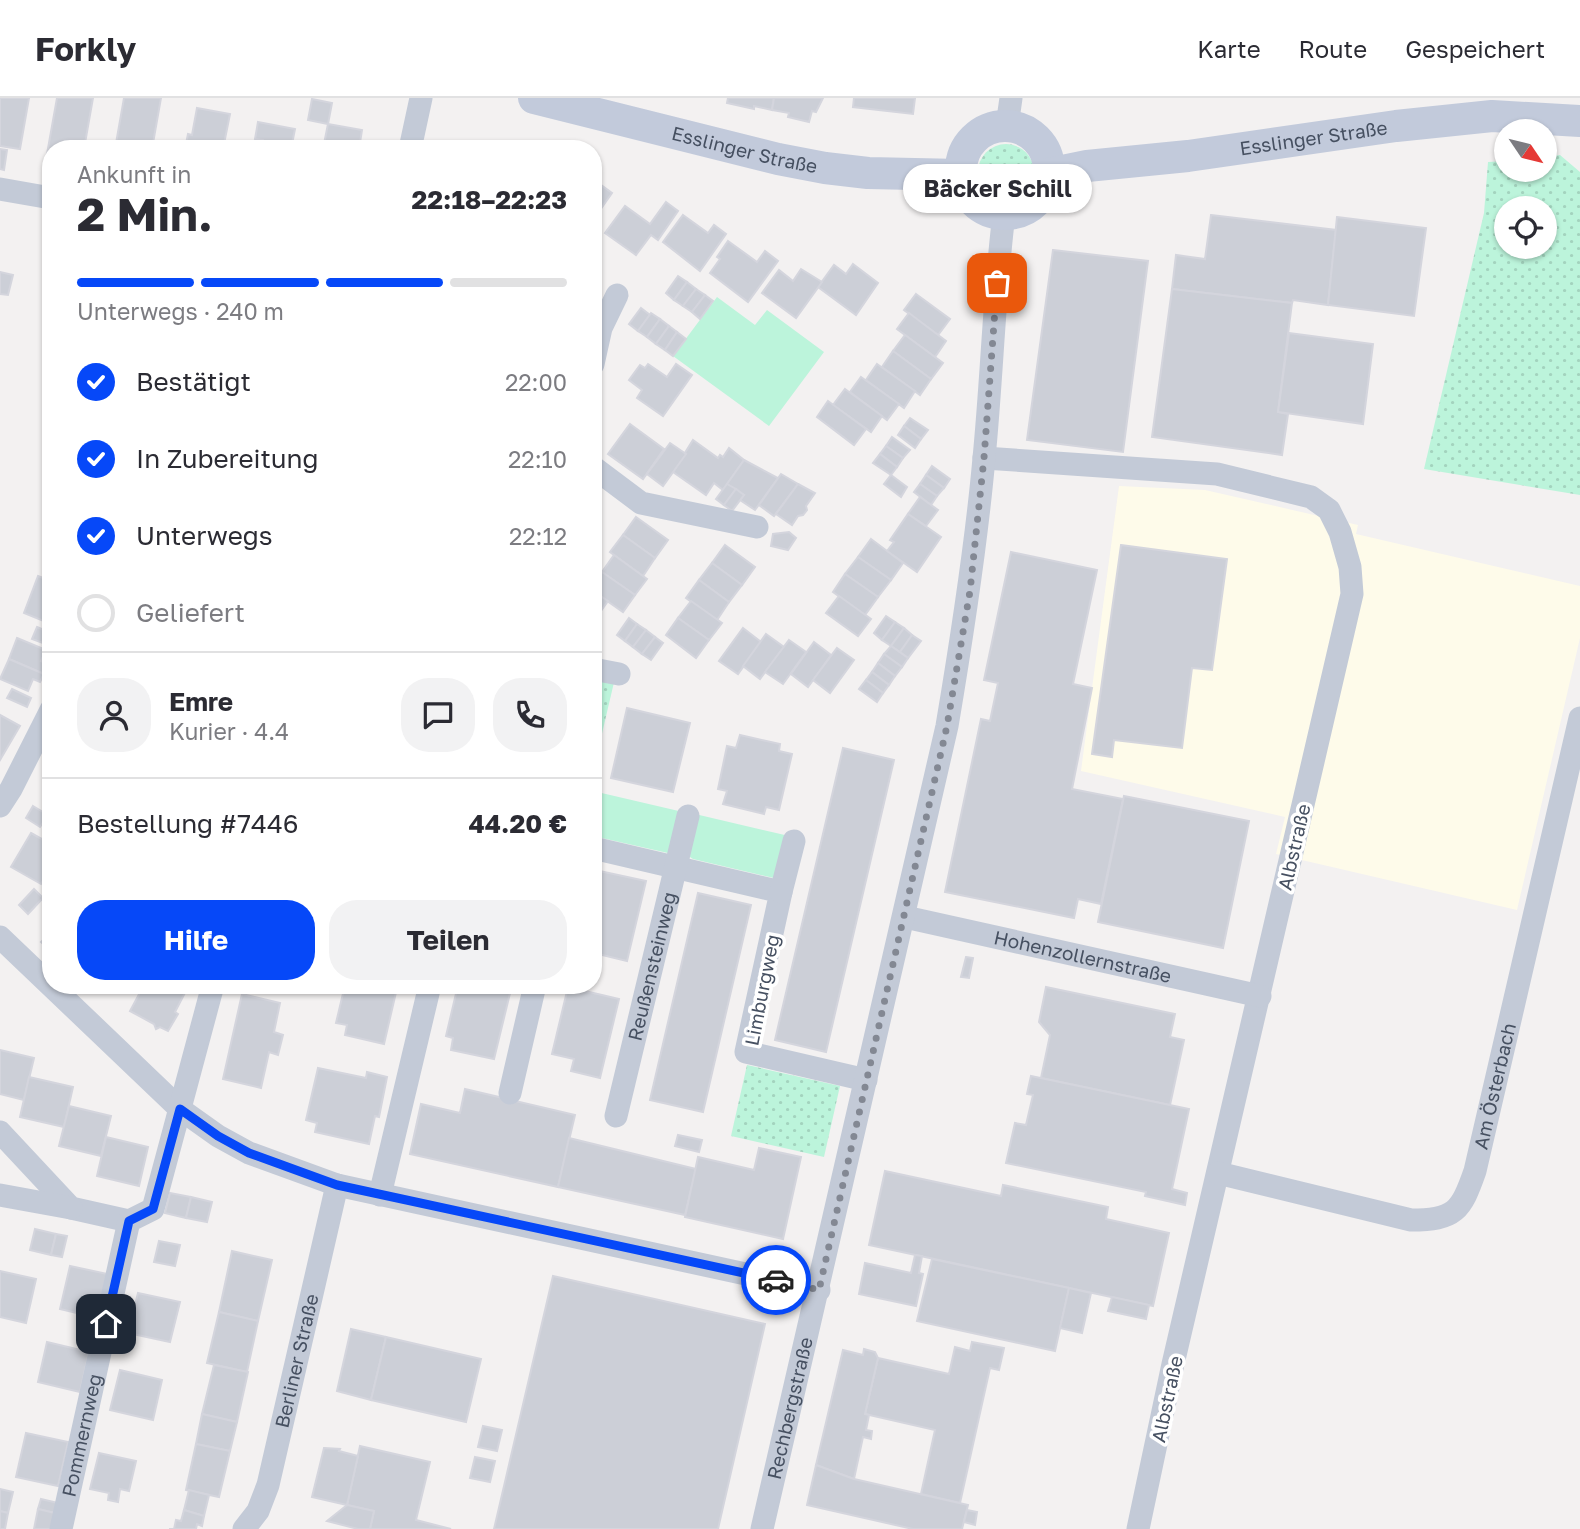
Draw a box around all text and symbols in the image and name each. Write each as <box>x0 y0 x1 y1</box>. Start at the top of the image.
text: Forkly <box>35 29 136 68</box>
text: Karte <box>1197 34 1261 63</box>
text: Route <box>1299 34 1367 63</box>
text: Gespeichert <box>1405 34 1545 63</box>
street label: Esslinger Straße <box>1238 115 1389 159</box>
north arrow <box>1494 119 1558 182</box>
map controls <box>1494 119 1557 259</box>
street label: Esslinger Straße <box>670 121 820 177</box>
text: Ankunft in <box>77 160 192 188</box>
callout: Bäcker Schill <box>902 164 1092 213</box>
text: Bäcker Schill <box>923 174 1072 202</box>
text: 22:18–22:23 <box>411 184 567 215</box>
text: 2 Min. <box>77 186 213 241</box>
button: locate <box>1494 196 1557 259</box>
pin <box>967 253 1027 313</box>
icon: bag <box>978 264 1016 302</box>
text: Unterwegs · 240 m <box>77 297 284 325</box>
icon: check <box>77 363 115 401</box>
text: Bestätigt <box>136 366 251 397</box>
text: 22:00 <box>505 368 567 396</box>
icon: check <box>77 440 115 478</box>
text: In Zubereitung <box>136 443 319 474</box>
text: 22:10 <box>508 445 567 473</box>
icon: check <box>77 517 115 555</box>
text: Unterwegs <box>136 520 273 551</box>
text: 22:12 <box>509 522 567 550</box>
text: Geliefert <box>136 597 245 628</box>
button: person <box>77 678 151 752</box>
button: chat <box>401 678 475 752</box>
button: phone <box>493 678 567 752</box>
text: Emre <box>169 686 233 717</box>
text: Kurier · 4.4 <box>169 717 289 745</box>
street label: Albstraße <box>1272 802 1315 892</box>
text: Bestellung #7446 <box>77 808 299 839</box>
text: 44.20 € <box>469 808 567 839</box>
street label: Reußensteinweg <box>623 889 680 1043</box>
button: Hilfe <box>77 900 315 980</box>
button: Teilen <box>329 900 567 980</box>
street label: Hohenzollernstraße <box>992 925 1174 987</box>
street label: Limburgweg <box>739 932 784 1047</box>
street label: Am Österbach <box>1468 1021 1520 1151</box>
courier <box>741 1245 811 1315</box>
icon: car <box>757 1261 795 1299</box>
street label: Berliner Straße <box>270 1292 323 1430</box>
pin <box>76 1294 136 1354</box>
icon: home <box>87 1305 125 1343</box>
street label: Rechbergstraße <box>762 1335 817 1481</box>
street label: Albstraße <box>1146 1354 1187 1444</box>
street label: Pommernweg <box>56 1372 106 1499</box>

